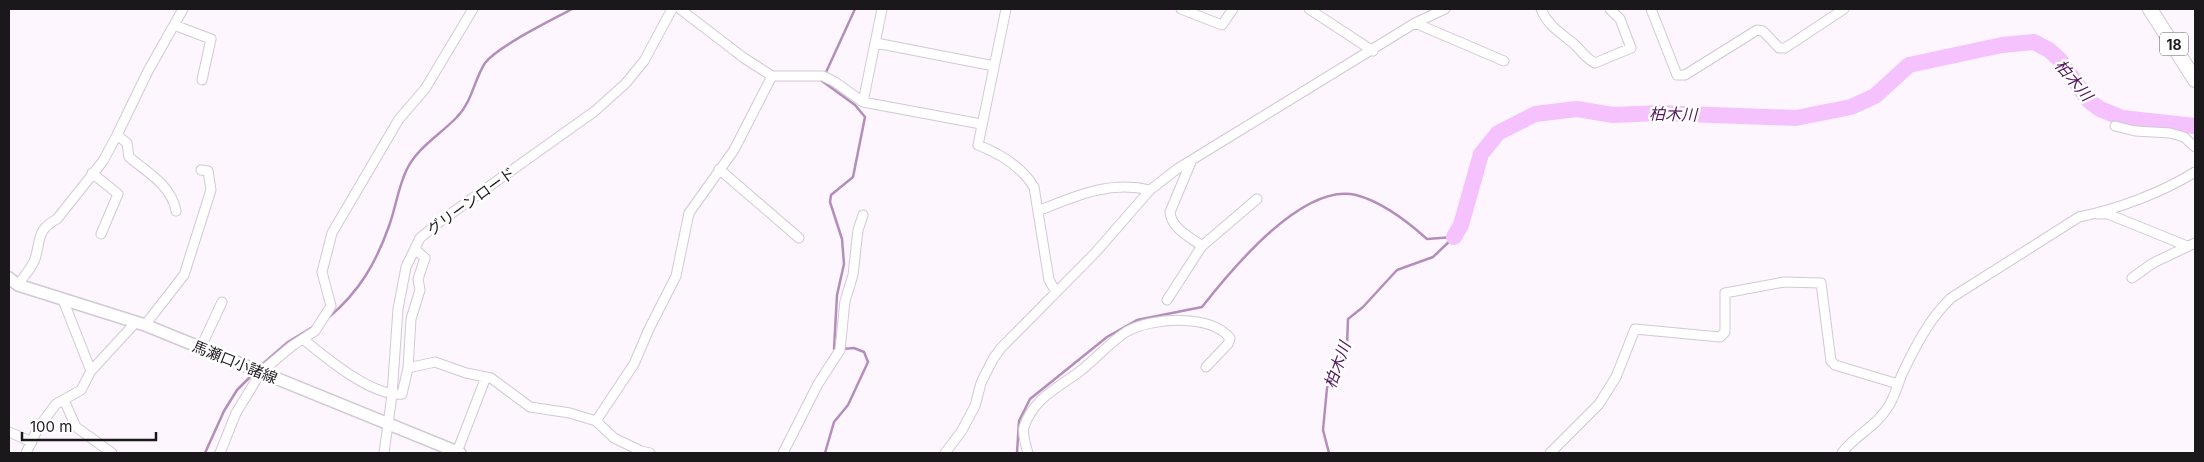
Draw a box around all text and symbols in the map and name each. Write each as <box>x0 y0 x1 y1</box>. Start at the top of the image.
road number: 18 <box>2160 33 2188 56</box>
water label: 柏木川 <box>2051 55 2098 106</box>
water label: 柏木川 <box>1649 104 1699 124</box>
street label: グリーンロード <box>423 163 519 239</box>
street label: 馬瀬口小諸線 <box>190 336 280 388</box>
water label: 柏木川 <box>1319 337 1355 391</box>
scale bar <box>22 410 156 442</box>
text: 100 m <box>30 417 72 436</box>

